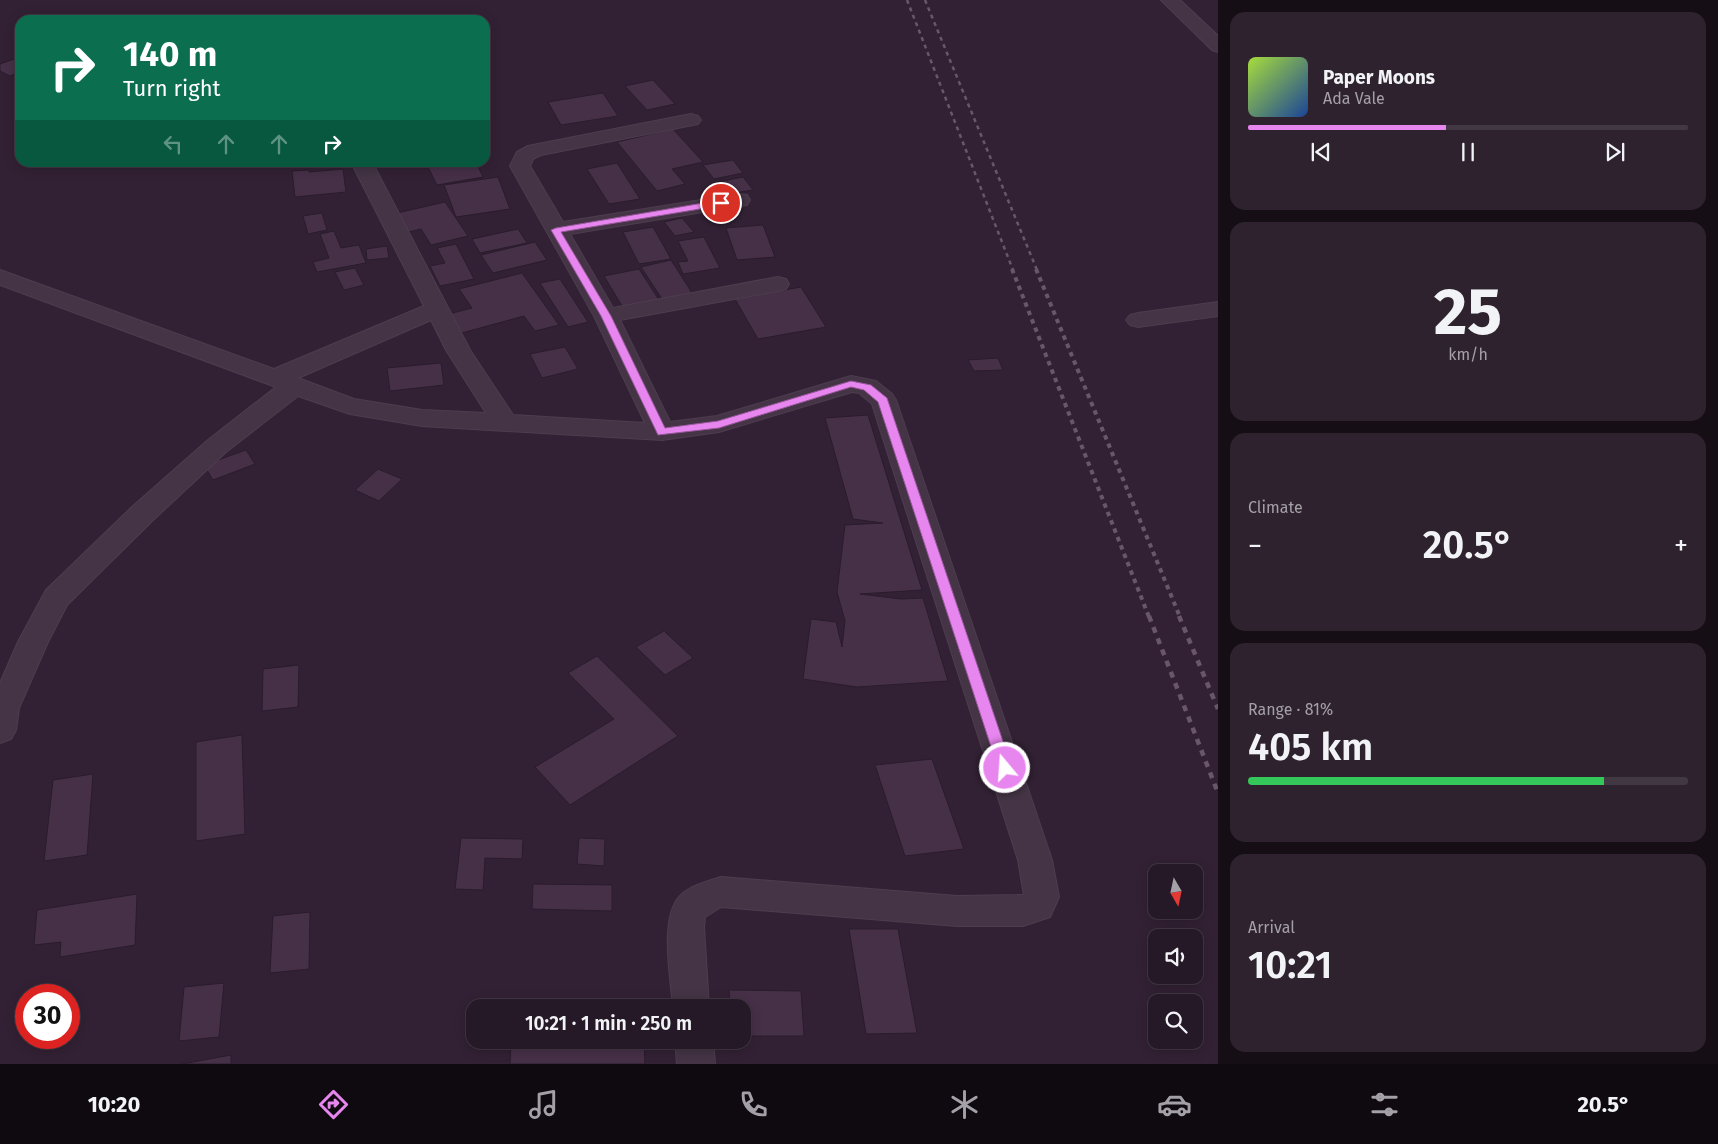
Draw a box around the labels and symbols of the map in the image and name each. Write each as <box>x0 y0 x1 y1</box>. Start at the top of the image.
pin <box>700 182 742 224</box>
position arrow <box>978 741 1030 793</box>
north arrow <box>1148 864 1202 919</box>
speed limit sign: 30 <box>15 984 80 1049</box>

